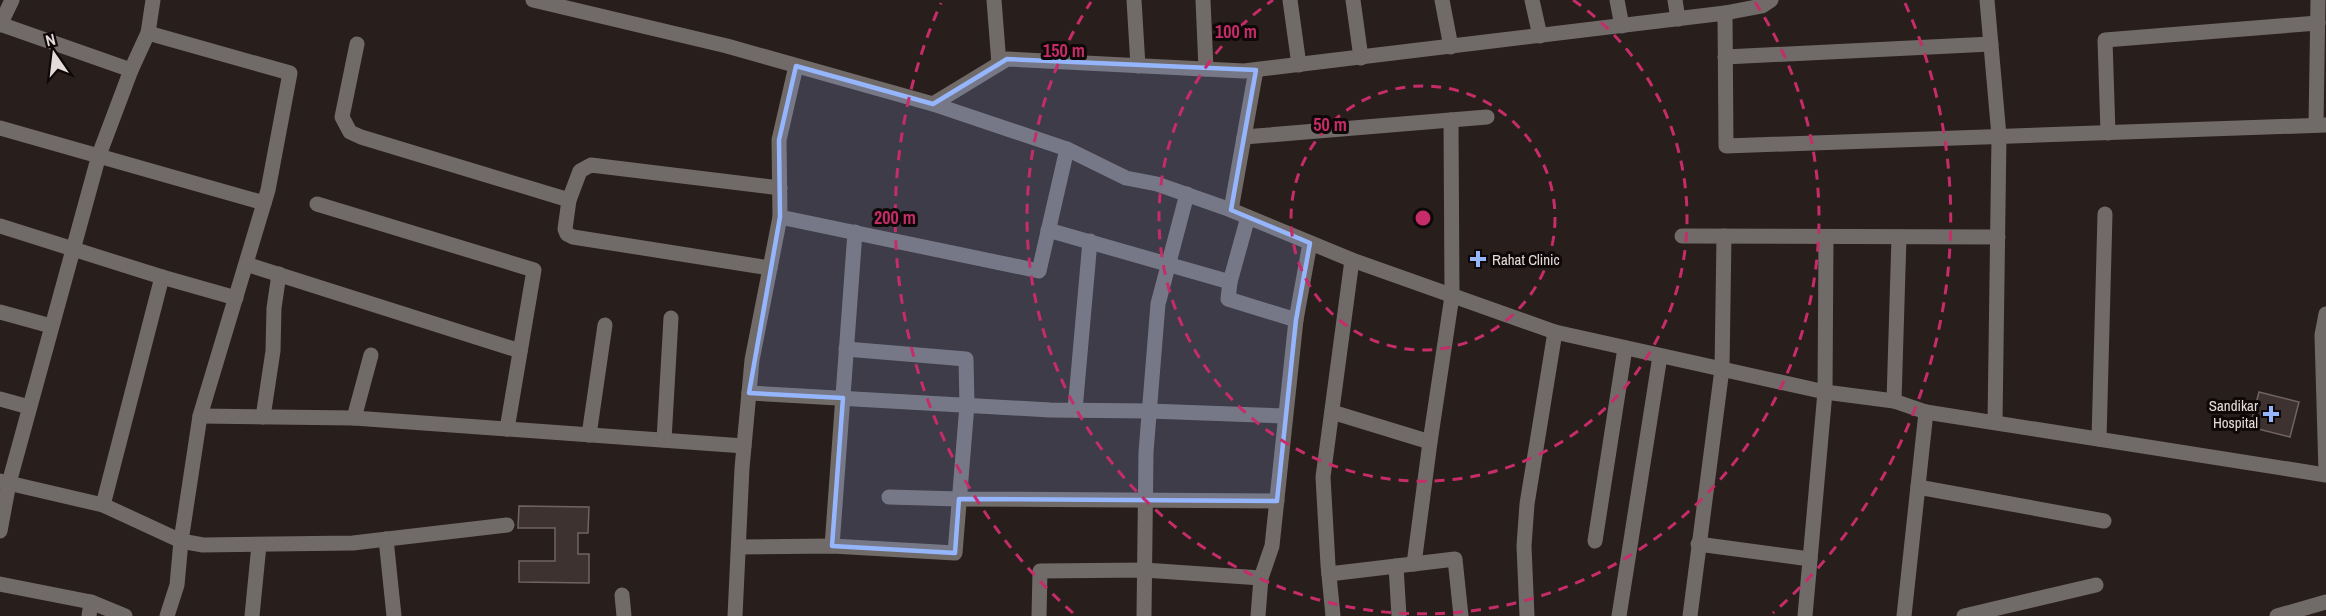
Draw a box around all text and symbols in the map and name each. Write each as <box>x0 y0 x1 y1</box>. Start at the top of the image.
text: 100 m <box>1215 19 1257 44</box>
north arrow <box>24 24 84 84</box>
text: N <box>43 28 58 51</box>
text: 150 m <box>1043 38 1085 63</box>
text: 50 m <box>1313 112 1347 137</box>
text: 200 m <box>874 205 916 230</box>
centre of rings <box>1413 208 1433 228</box>
place label: Rahat Clinic <box>1492 249 1560 270</box>
marker: Rahat Clinic <box>1469 250 1487 268</box>
place label: Sandikar Hospital <box>2209 395 2258 433</box>
marker: Sandikar Hospital <box>2262 405 2280 423</box>

